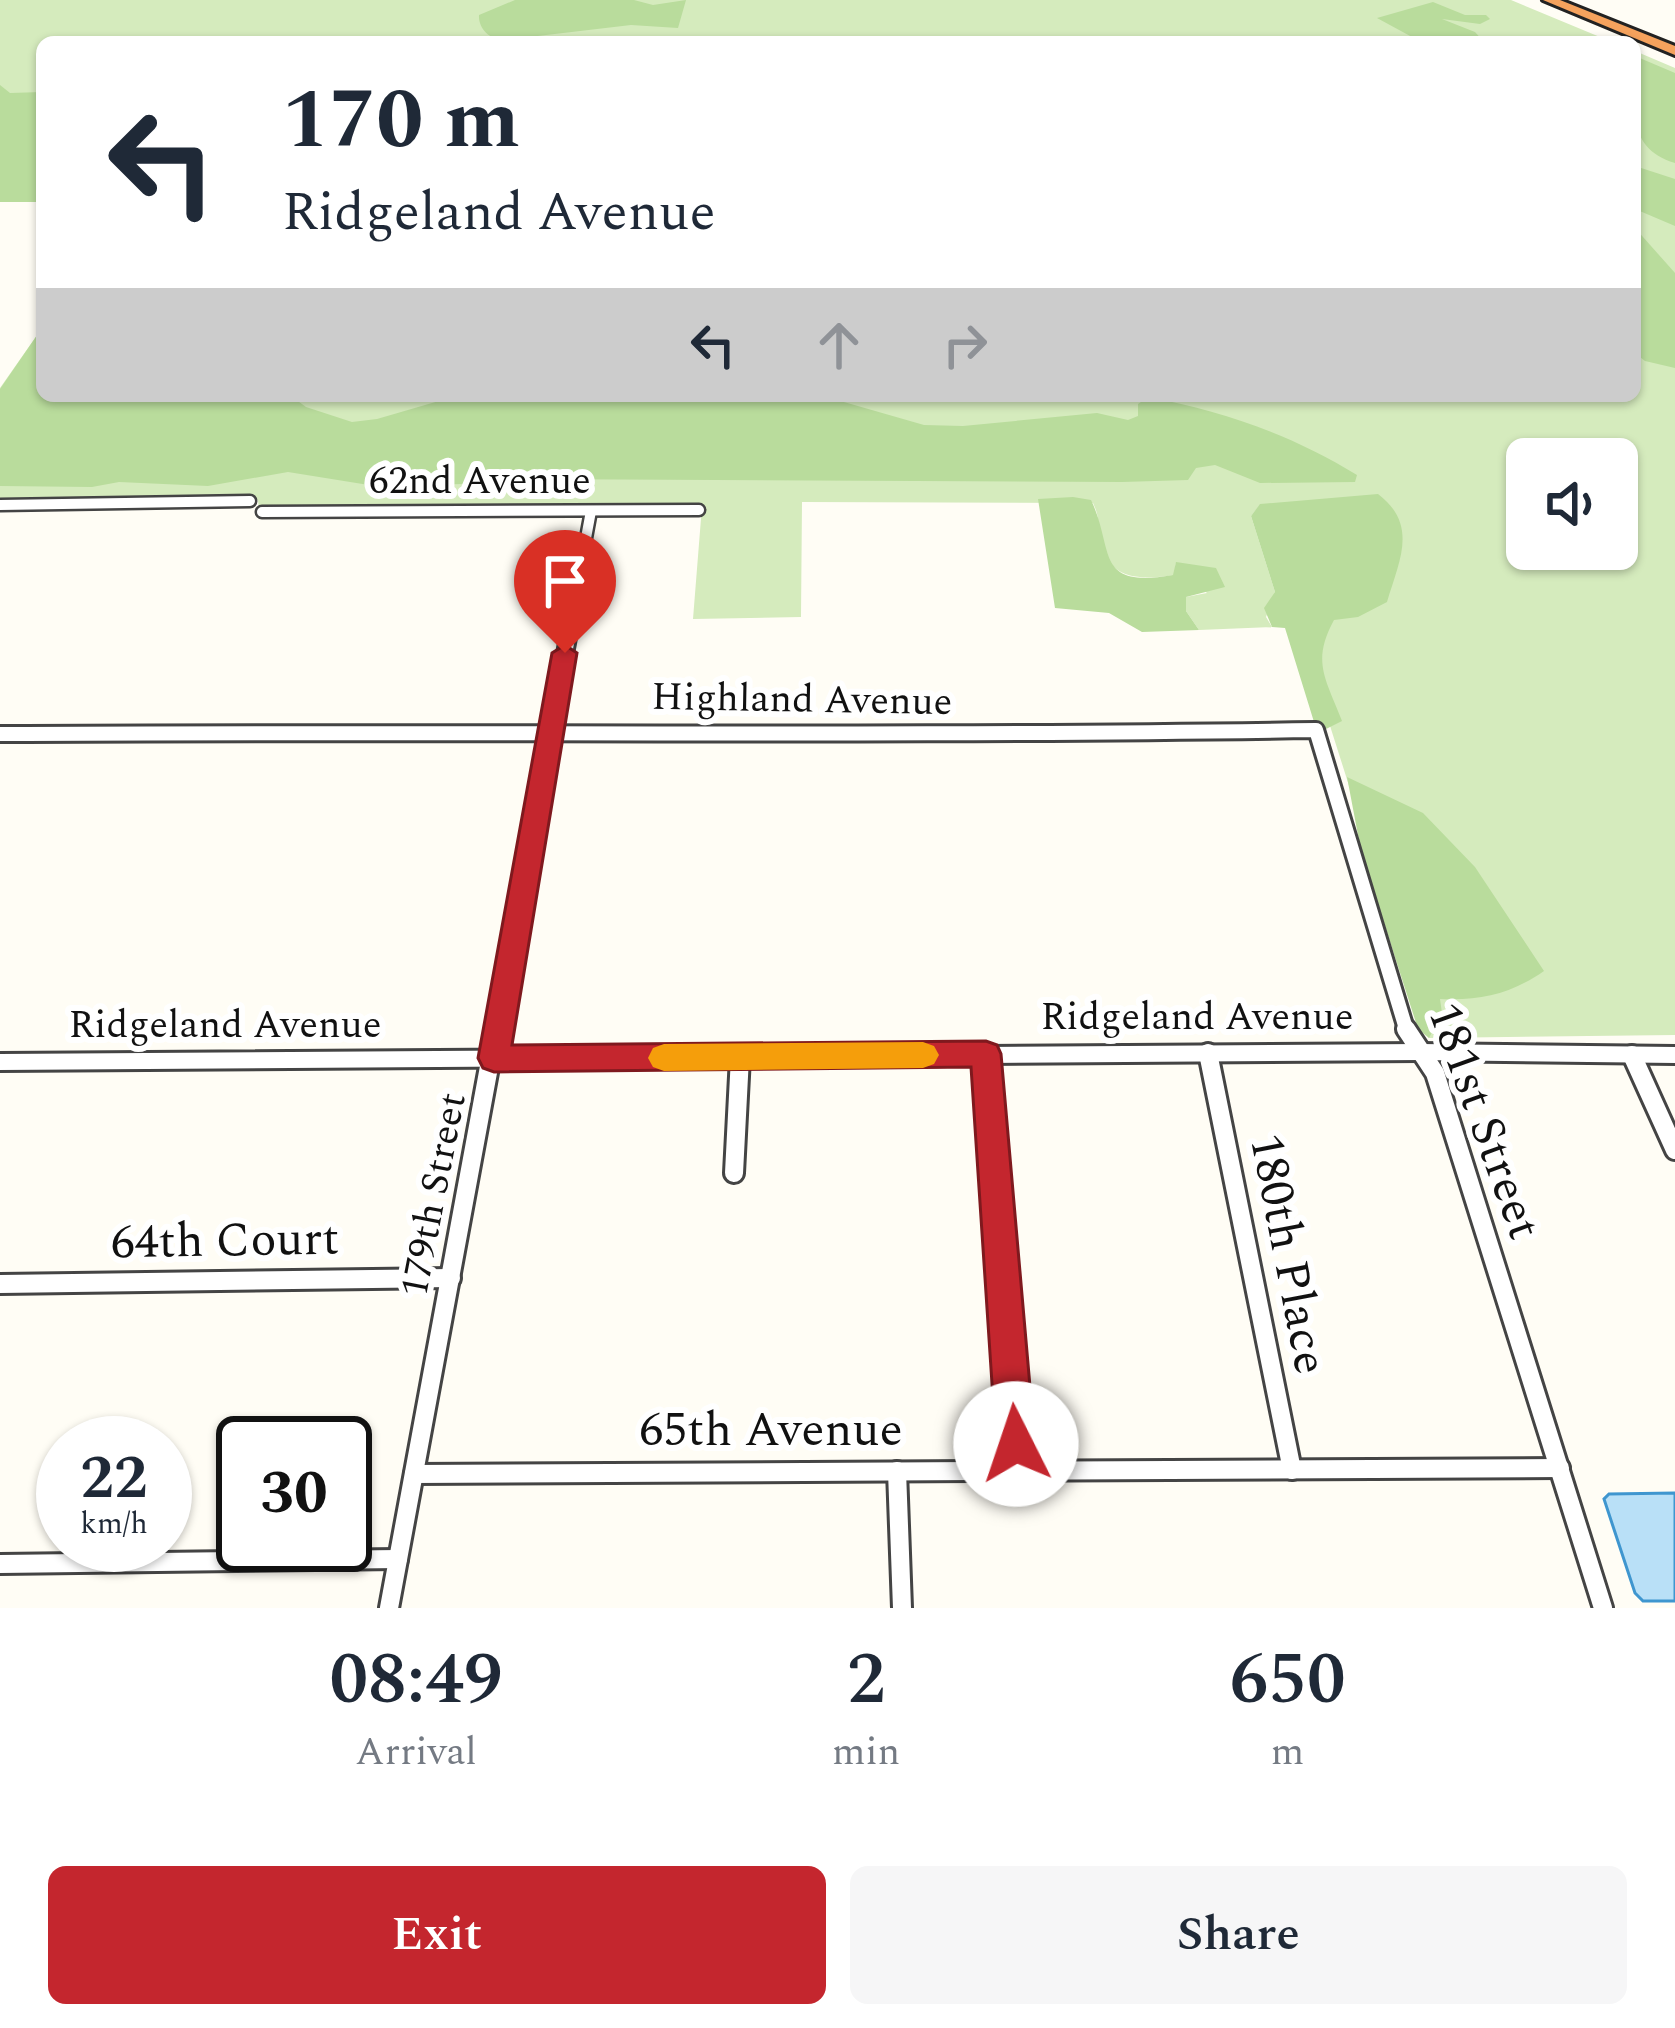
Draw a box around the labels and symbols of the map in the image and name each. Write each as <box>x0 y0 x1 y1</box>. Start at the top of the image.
street label: 62nd Avenue <box>369 452 591 511</box>
pin <box>514 530 616 653</box>
street label: Highland Avenue <box>651 668 953 732</box>
street label: Ridgeland Avenue <box>1040 988 1354 1047</box>
street label: 181st Street <box>1407 992 1561 1250</box>
street label: Ridgeland Avenue <box>68 996 382 1055</box>
street label: 179th Street <box>385 1088 483 1302</box>
street label: 180th Place <box>1229 1128 1347 1380</box>
street label: 64th Court <box>110 1203 340 1279</box>
position arrow <box>953 1381 1079 1507</box>
street label: 65th Avenue <box>639 1394 903 1467</box>
speed limit sign: 30 <box>216 1416 372 1572</box>

